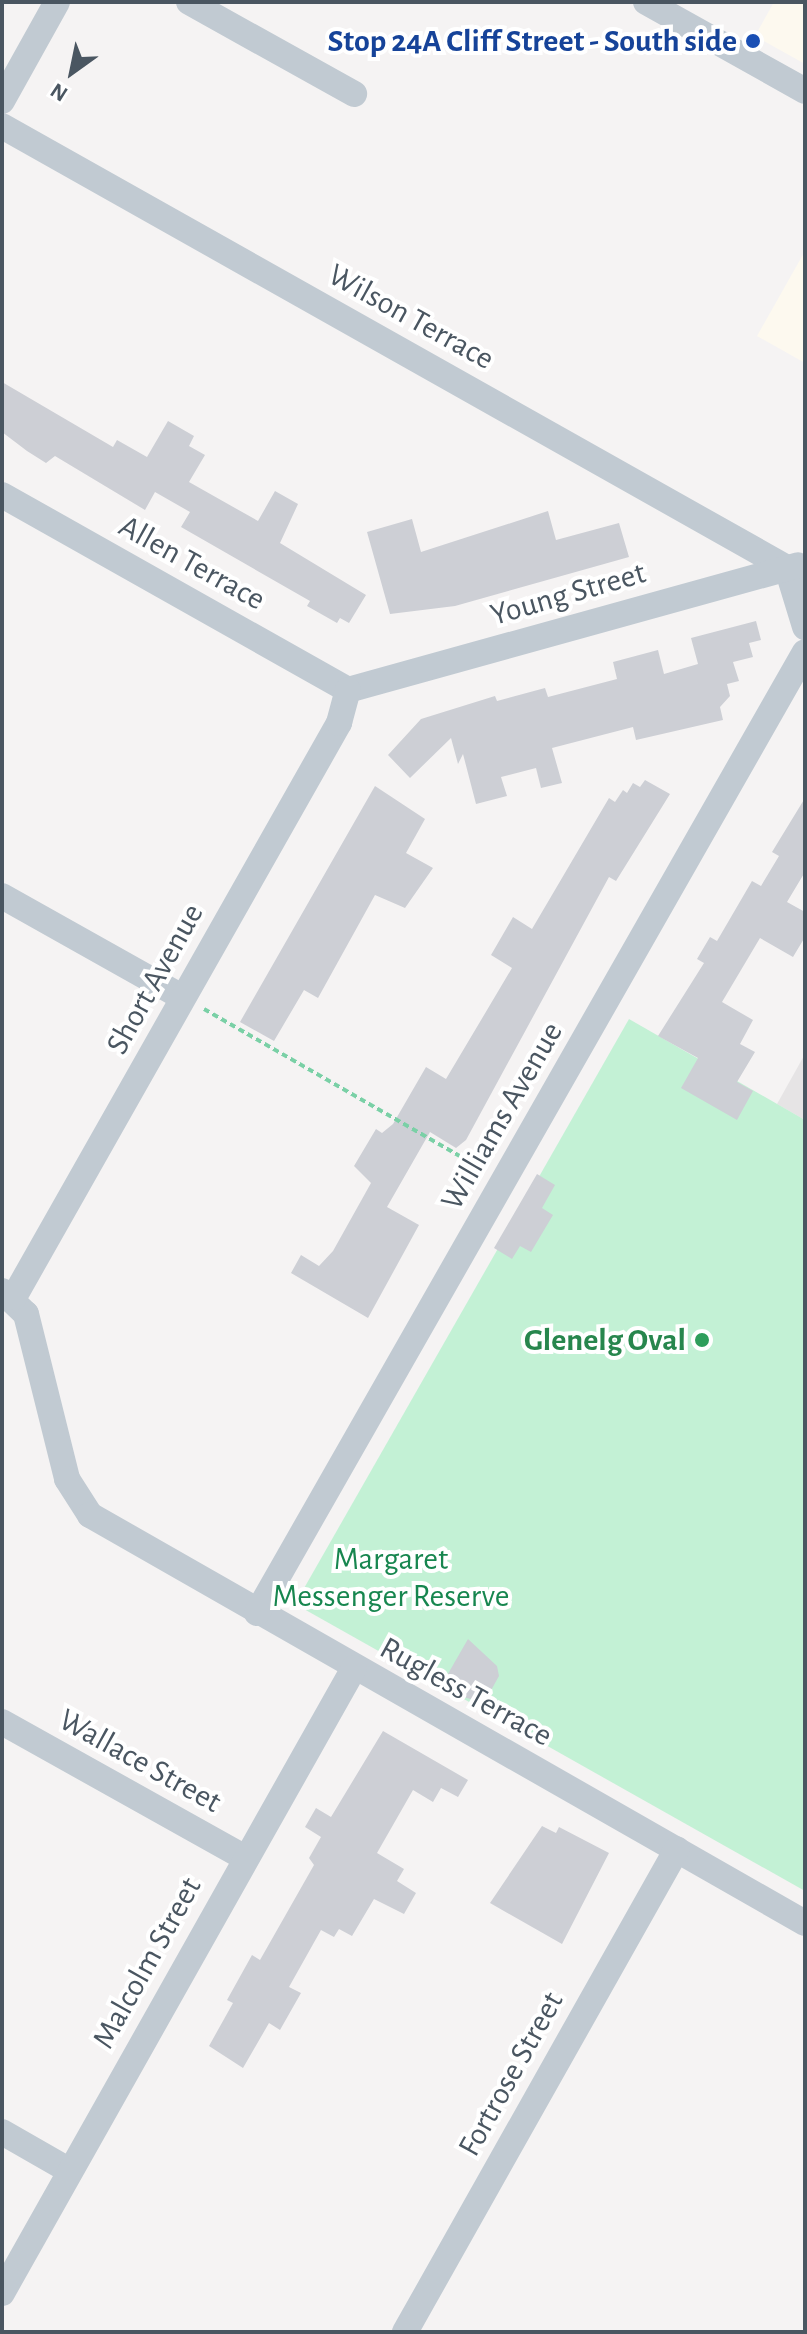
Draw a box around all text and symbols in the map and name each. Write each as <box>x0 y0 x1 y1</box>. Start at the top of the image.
place label: Stop 24A Cliff Street - South side <box>327 22 737 60</box>
north arrow <box>32 32 112 112</box>
marker: Stop 24A Cliff Street - South side <box>744 32 762 50</box>
text: N <box>47 79 71 106</box>
street label: Wilson Terrace <box>321 256 501 378</box>
street label: Allen Terrace <box>112 507 272 619</box>
street label: Young Street <box>486 554 650 634</box>
street label: Short Avenue <box>98 897 212 1061</box>
street label: Williams Avenue <box>433 1015 571 1217</box>
place label: Glenelg Oval <box>524 1321 686 1359</box>
marker: Glenelg Oval <box>693 1331 711 1349</box>
park label: Margaret Messenger Reserve <box>273 1541 509 1616</box>
street label: Rugless Terrace <box>373 1629 559 1755</box>
street label: Wallace Street <box>52 1701 228 1821</box>
street label: Malcolm Street <box>84 1871 210 2055</box>
street label: Fortrose Street <box>450 1985 572 2163</box>

